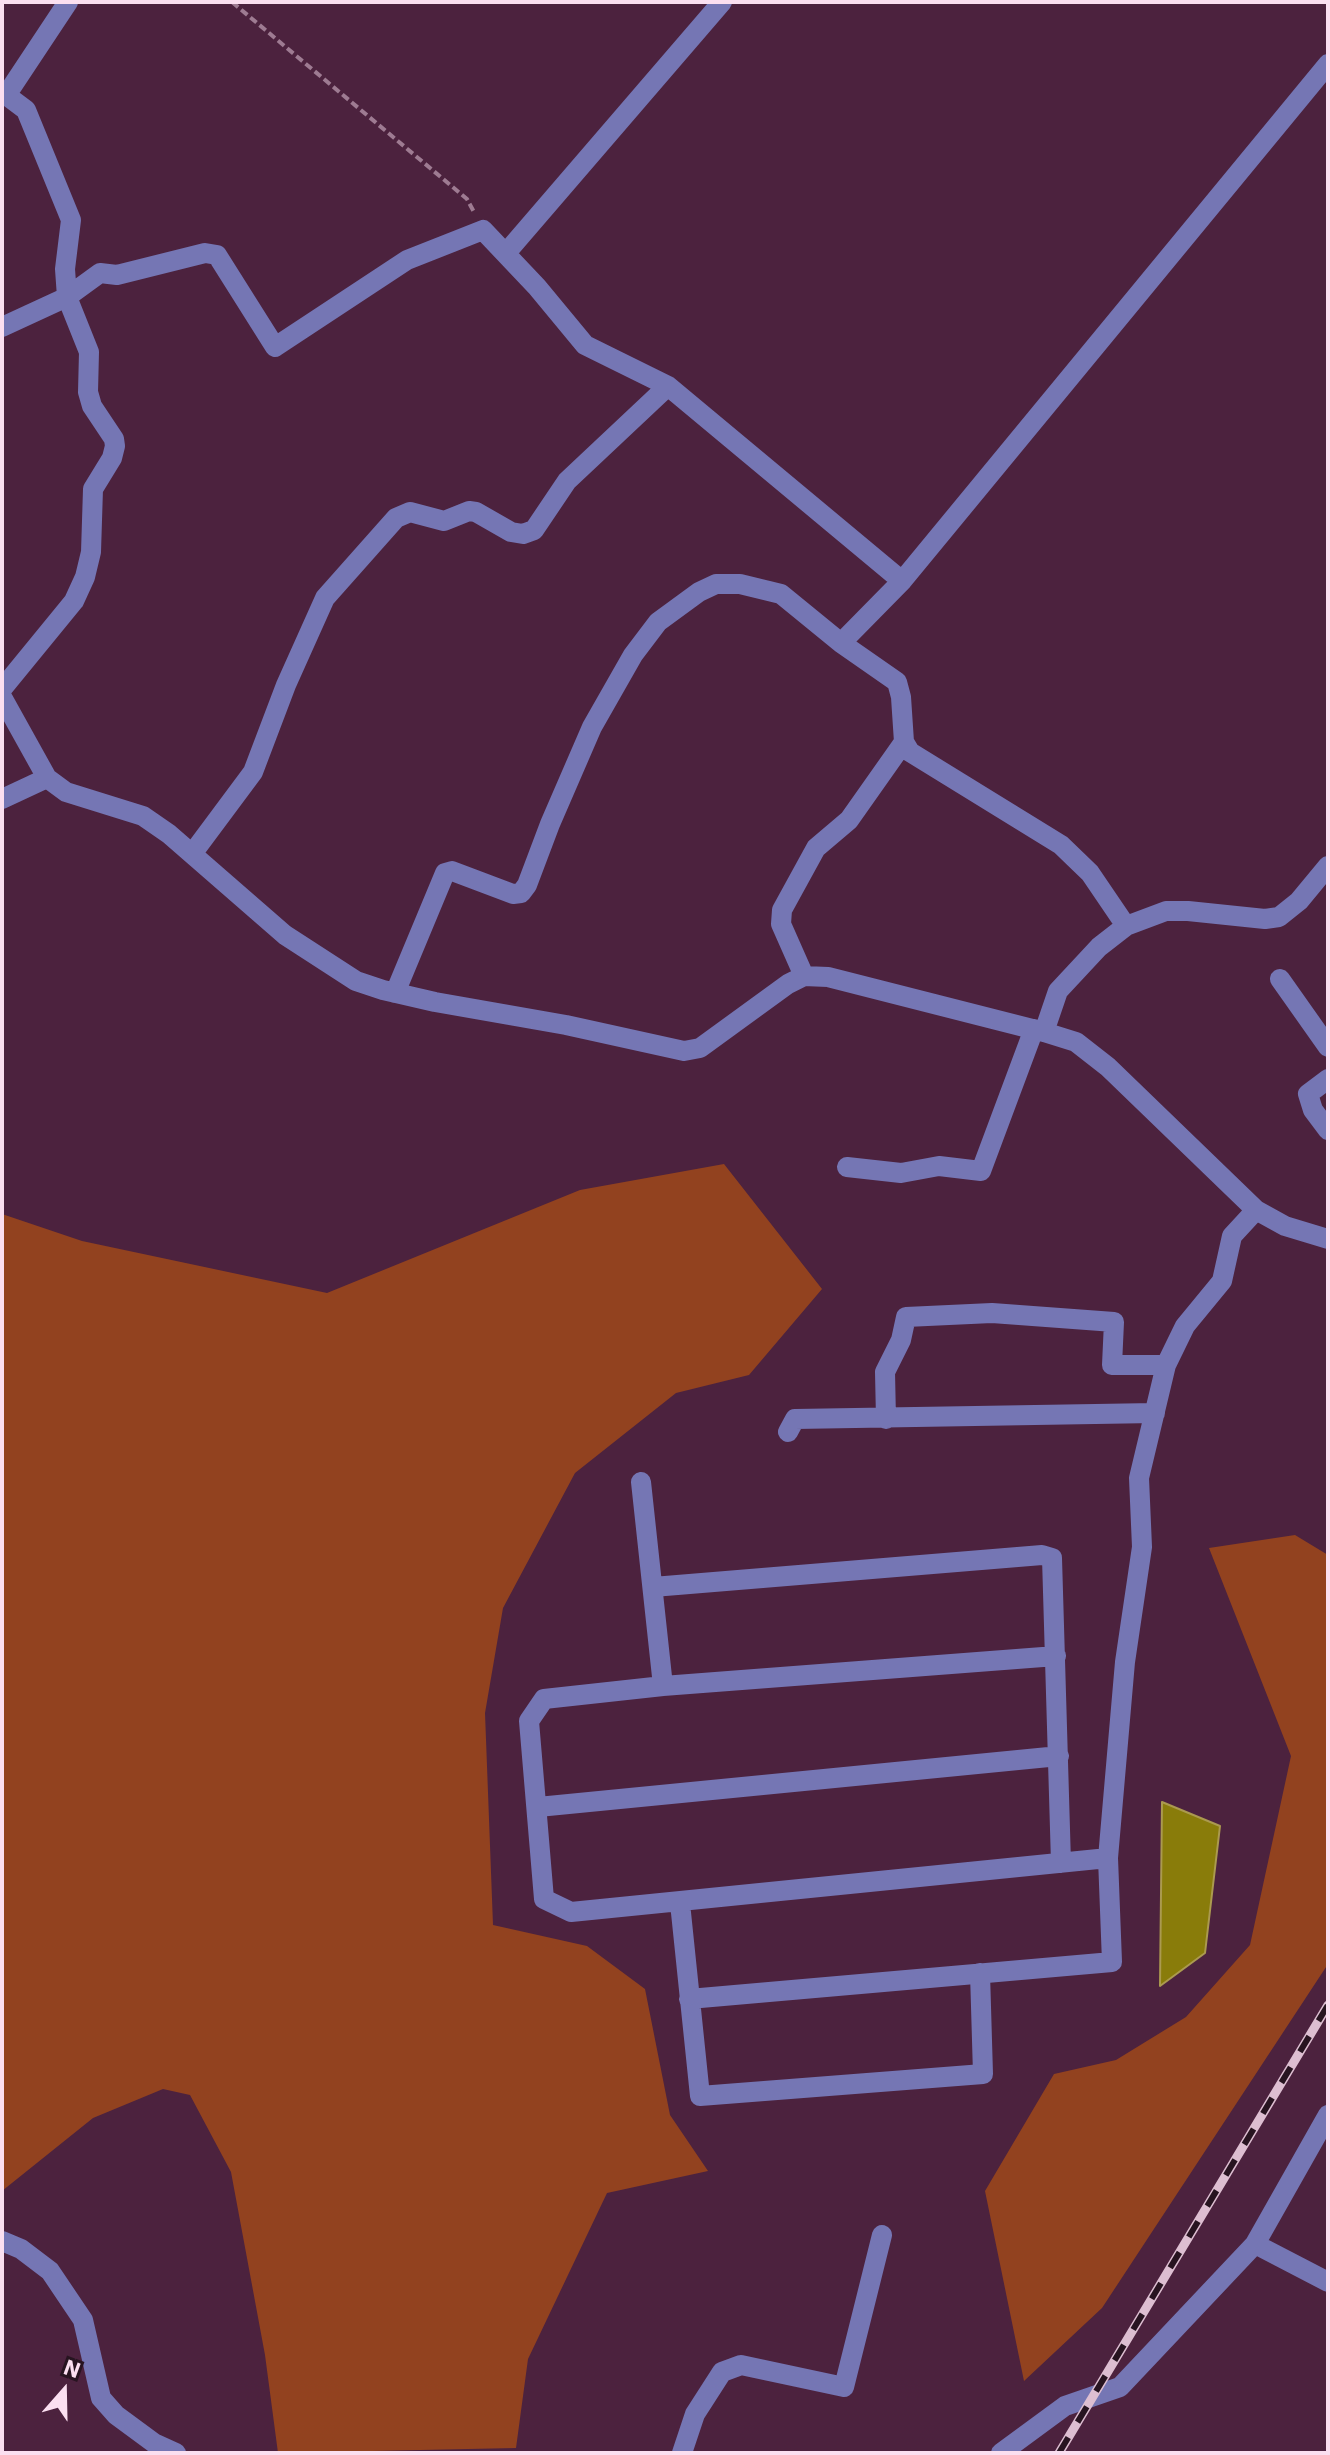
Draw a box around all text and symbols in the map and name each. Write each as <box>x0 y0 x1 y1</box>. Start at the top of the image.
north arrow <box>24 2351 104 2431</box>
text: N <box>60 2352 85 2384</box>

